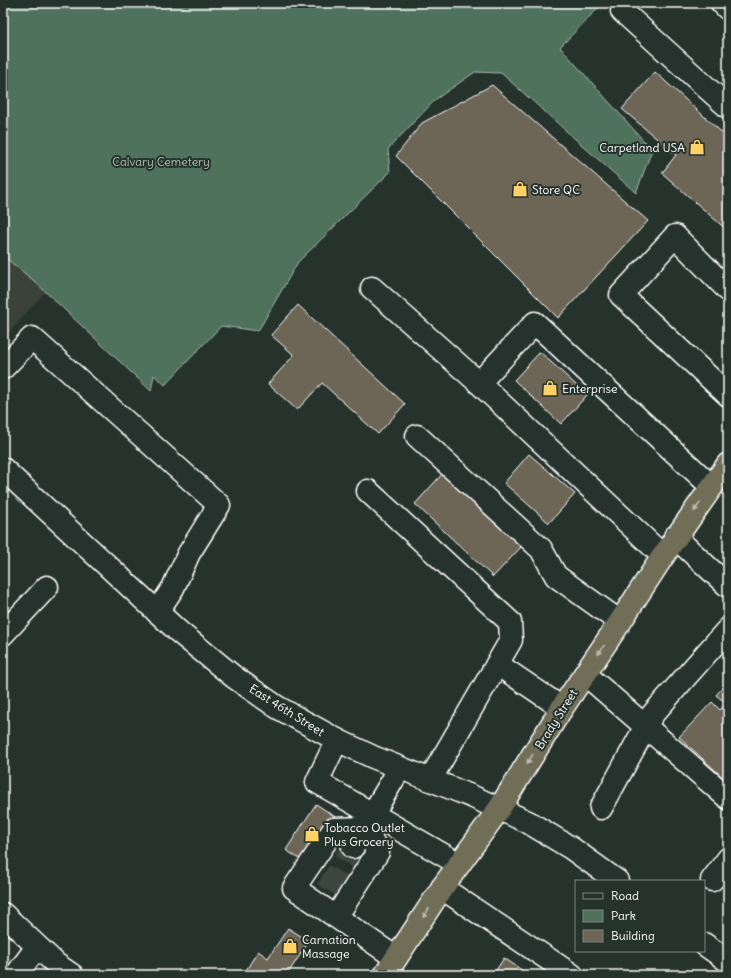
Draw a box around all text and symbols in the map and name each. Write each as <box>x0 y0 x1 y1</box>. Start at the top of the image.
shop icon: Carpetland USA <box>688 138 706 156</box>
place label: Carpetland USA <box>599 140 685 155</box>
park label: Calvary Cemetery <box>112 154 210 169</box>
shop icon: Store QC <box>511 180 529 198</box>
place label: Store QC <box>532 182 580 197</box>
shop icon: Enterprise <box>541 379 559 397</box>
place label: Enterprise <box>562 381 617 396</box>
one-way arrow <box>693 502 701 512</box>
one-way arrow <box>597 645 605 655</box>
street label: East 46th Street <box>247 681 327 739</box>
street label: Brady Street <box>532 686 580 752</box>
one-way arrow <box>527 753 534 765</box>
place label: Tobacco Outlet Plus Grocery <box>324 820 405 849</box>
shop icon: Tobacco Outlet Plus Grocery <box>303 825 321 843</box>
legend <box>575 880 705 952</box>
text: Road <box>611 888 639 903</box>
one-way arrow <box>422 908 430 918</box>
text: Park <box>611 908 636 923</box>
text: Building <box>611 928 655 943</box>
place label: Carnation Massage <box>302 932 356 961</box>
shop icon: Carnation Massage <box>281 937 299 955</box>

